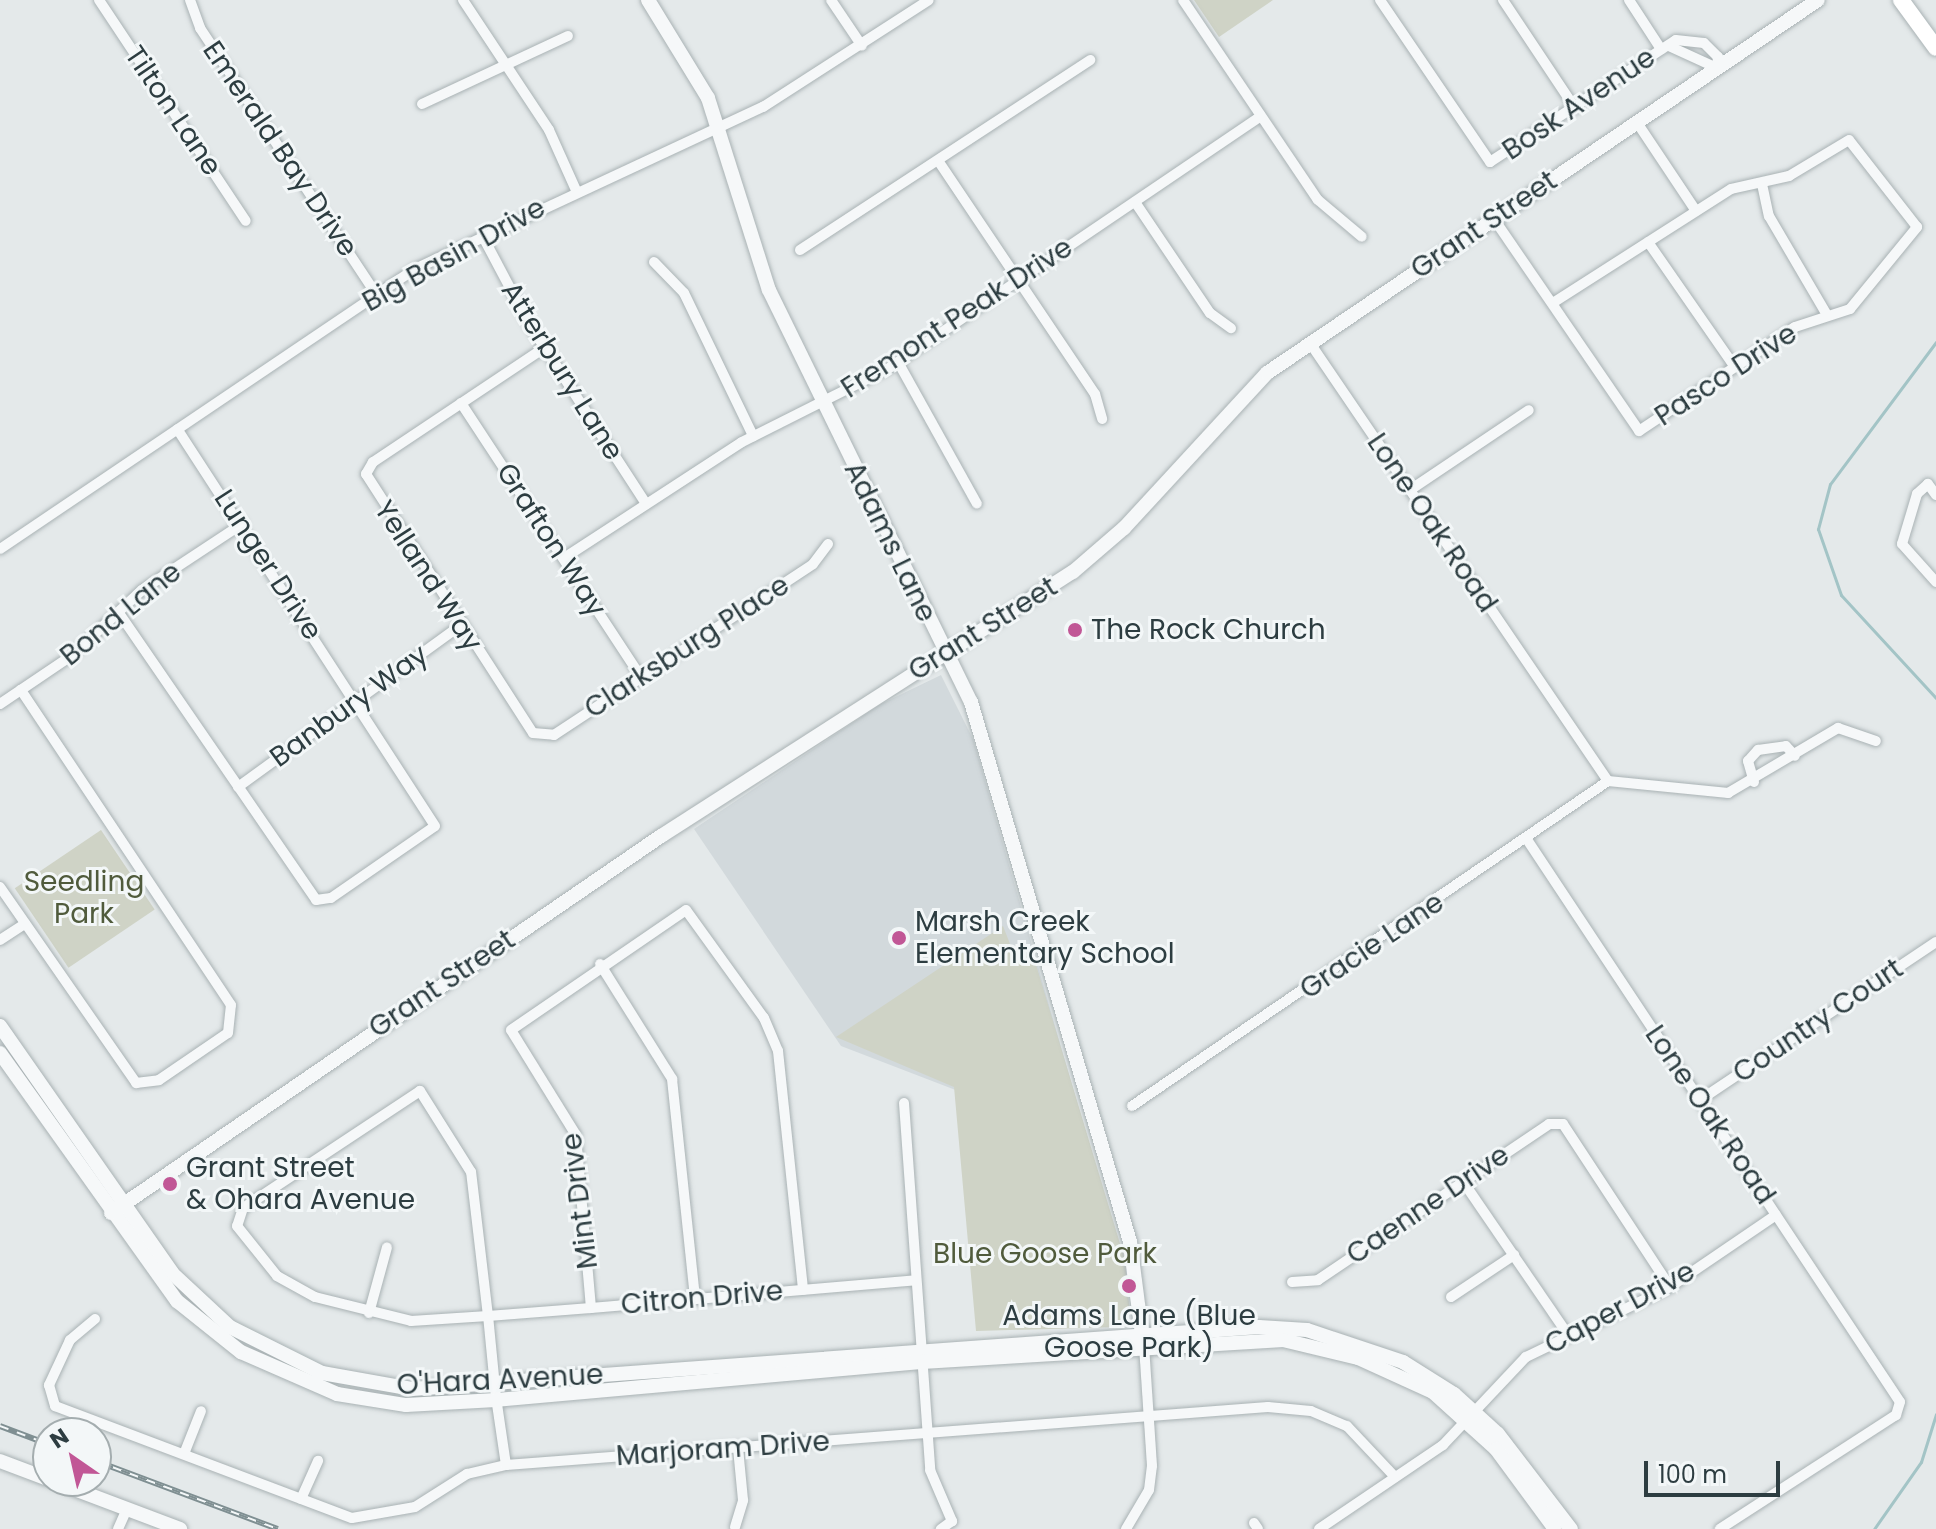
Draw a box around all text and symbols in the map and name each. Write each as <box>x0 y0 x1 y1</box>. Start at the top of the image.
street label: Emerald Bay Drive <box>195 35 365 263</box>
street label: Tilton Lane <box>117 40 229 182</box>
street label: Bosk Avenue <box>1496 41 1662 167</box>
street label: Grant Street <box>1405 164 1563 286</box>
street label: Big Basin Drive <box>357 191 551 319</box>
street label: Fremont Peak Drive <box>835 231 1079 405</box>
street label: Atterbury Lane <box>494 276 630 466</box>
street label: Pasco Drive <box>1649 317 1803 433</box>
street label: Lone Oak Road <box>1360 427 1504 619</box>
street label: Adams Lane <box>837 456 943 628</box>
street label: Grafton Way <box>489 457 613 623</box>
street label: Lunger Drive <box>207 484 329 646</box>
street label: Yelland Way <box>367 494 489 658</box>
street label: Bond Lane <box>54 555 188 673</box>
street label: Clarksburg Place <box>578 568 796 726</box>
street label: Grant Street <box>903 570 1063 688</box>
place label: The Rock Church <box>1091 613 1326 647</box>
marker: The Rock Church <box>1066 621 1084 639</box>
street label: Banbury Way <box>264 638 434 774</box>
park label: Seedling Park <box>24 865 144 931</box>
street label: Gracie Lane <box>1294 886 1450 1006</box>
place label: Marsh Creek Elementary School <box>915 905 1175 971</box>
street label: Grant Street <box>363 923 521 1045</box>
marker: Marsh Creek Elementary School <box>890 929 908 947</box>
street label: Country Court <box>1727 952 1909 1090</box>
street label: Lone Oak Road <box>1638 1019 1782 1211</box>
street label: Mint Drive <box>555 1131 605 1271</box>
street label: Caenne Drive <box>1340 1138 1516 1272</box>
place label: Grant Street & Ohara Avenue <box>186 1151 415 1217</box>
marker: Grant Street & Ohara Avenue <box>161 1175 179 1193</box>
park label: Blue Goose Park <box>933 1237 1157 1271</box>
street label: Caper Drive <box>1539 1254 1701 1362</box>
street label: Citron Drive <box>620 1274 784 1322</box>
marker: Adams Lane (Blue Goose Park) <box>1120 1277 1138 1295</box>
place label: Adams Lane (Blue Goose Park) <box>1002 1299 1256 1365</box>
street label: O'Hara Avenue <box>396 1358 604 1402</box>
north arrow <box>32 1417 112 1497</box>
text: N <box>44 1421 75 1456</box>
street label: Marjoram Drive <box>615 1425 831 1473</box>
scale bar <box>1648 1445 1784 1495</box>
text: 100 m <box>1658 1458 1727 1491</box>

